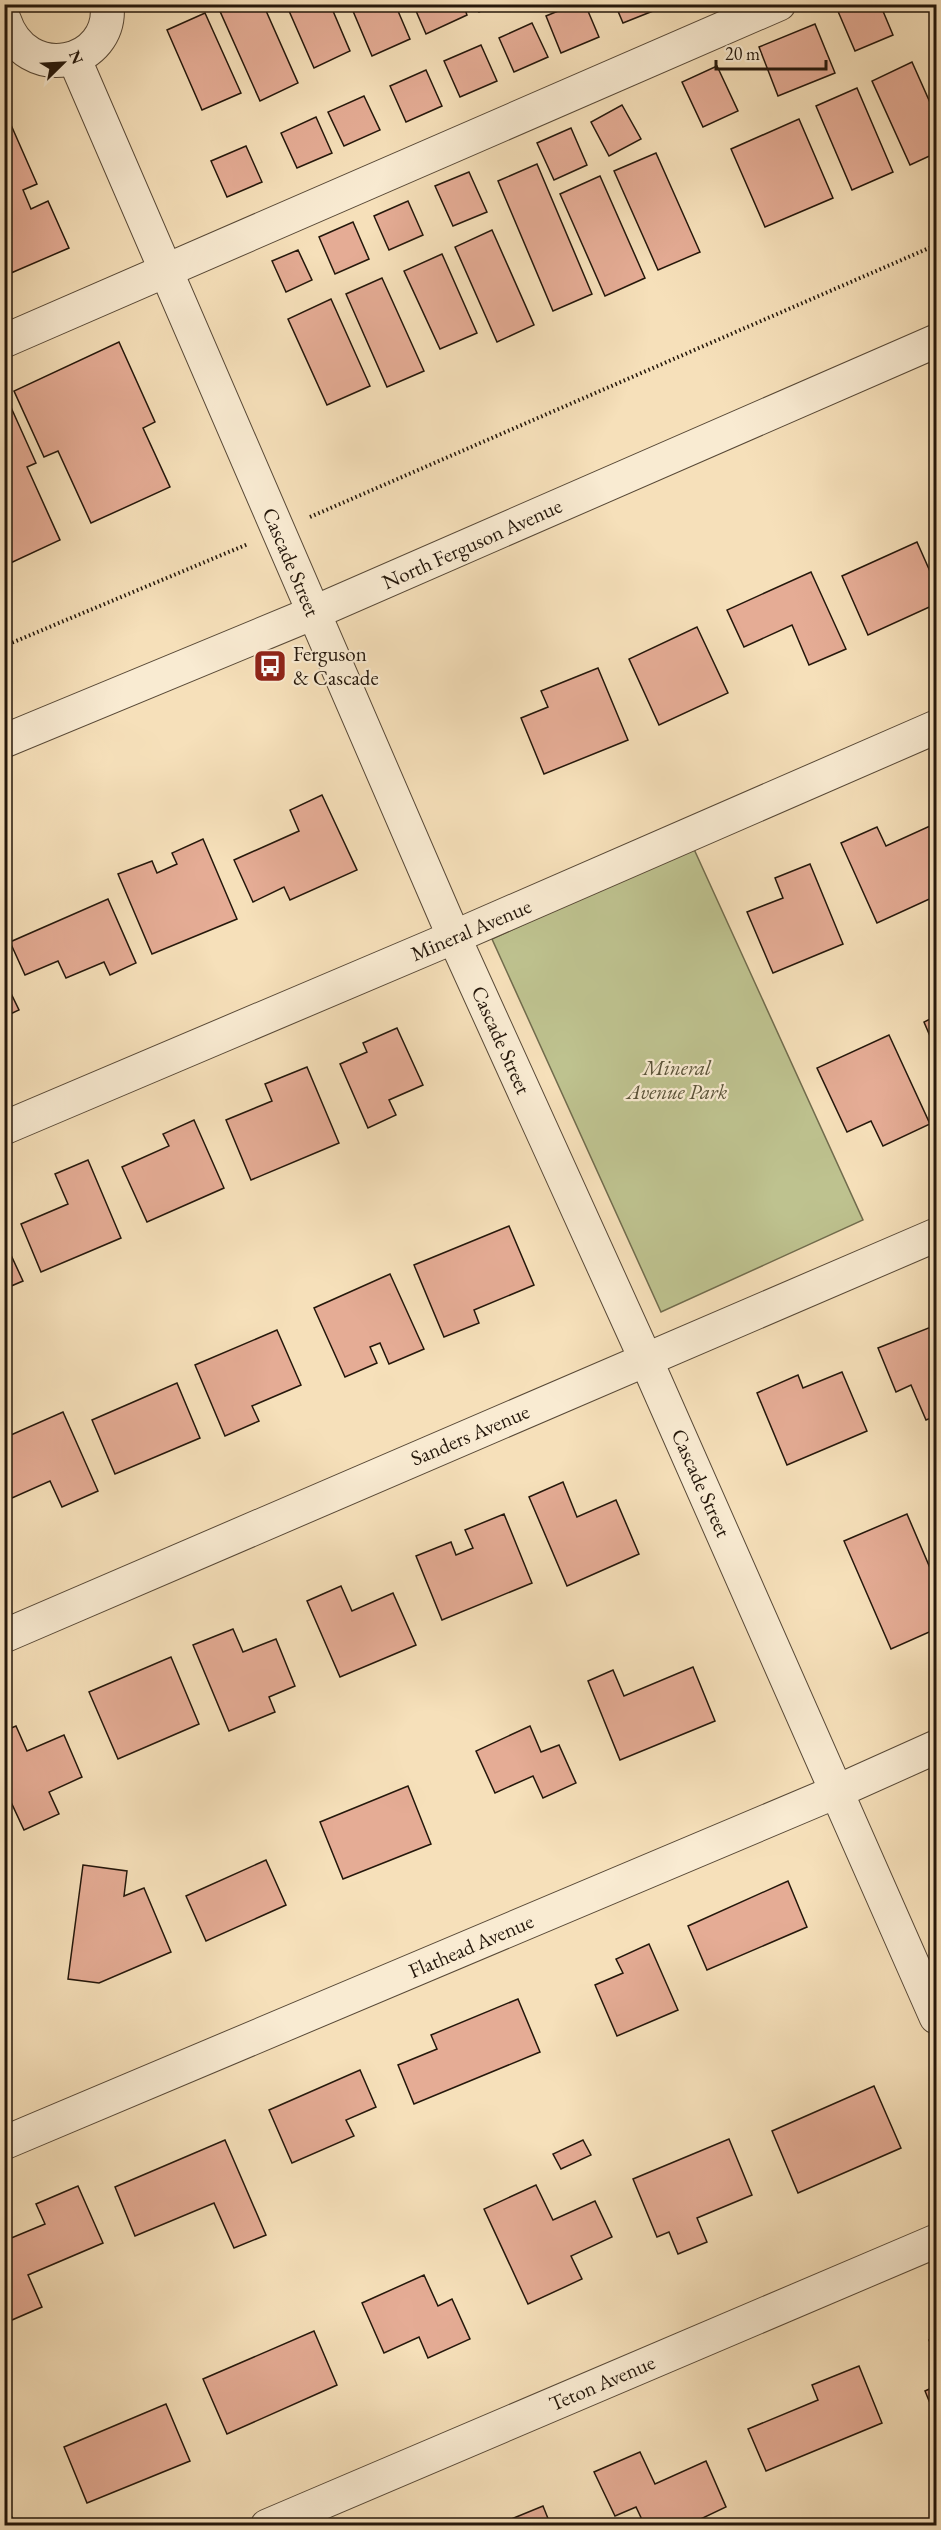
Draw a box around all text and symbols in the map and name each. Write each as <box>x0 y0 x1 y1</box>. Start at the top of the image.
north arrow <box>33 33 93 93</box>
scale bar <box>716 33 826 71</box>
text: 20 m <box>725 42 760 65</box>
text: N <box>64 47 88 67</box>
street label: North Ferguson Avenue <box>378 492 566 595</box>
street label: Cascade Street <box>256 503 327 621</box>
place label: Ferguson & Cascade <box>293 640 379 691</box>
bus stop icon: Ferguson & Cascade <box>252 648 288 684</box>
street label: Mineral Avenue <box>407 892 535 967</box>
street label: Cascade Street <box>466 981 538 1099</box>
park label: Mineral Avenue Park <box>625 1054 728 1105</box>
street label: Sanders Avenue <box>406 1397 533 1472</box>
street label: Cascade Street <box>666 1424 738 1542</box>
street label: Flathead Avenue <box>404 1907 537 1984</box>
street label: Teton Avenue <box>545 2348 659 2417</box>

